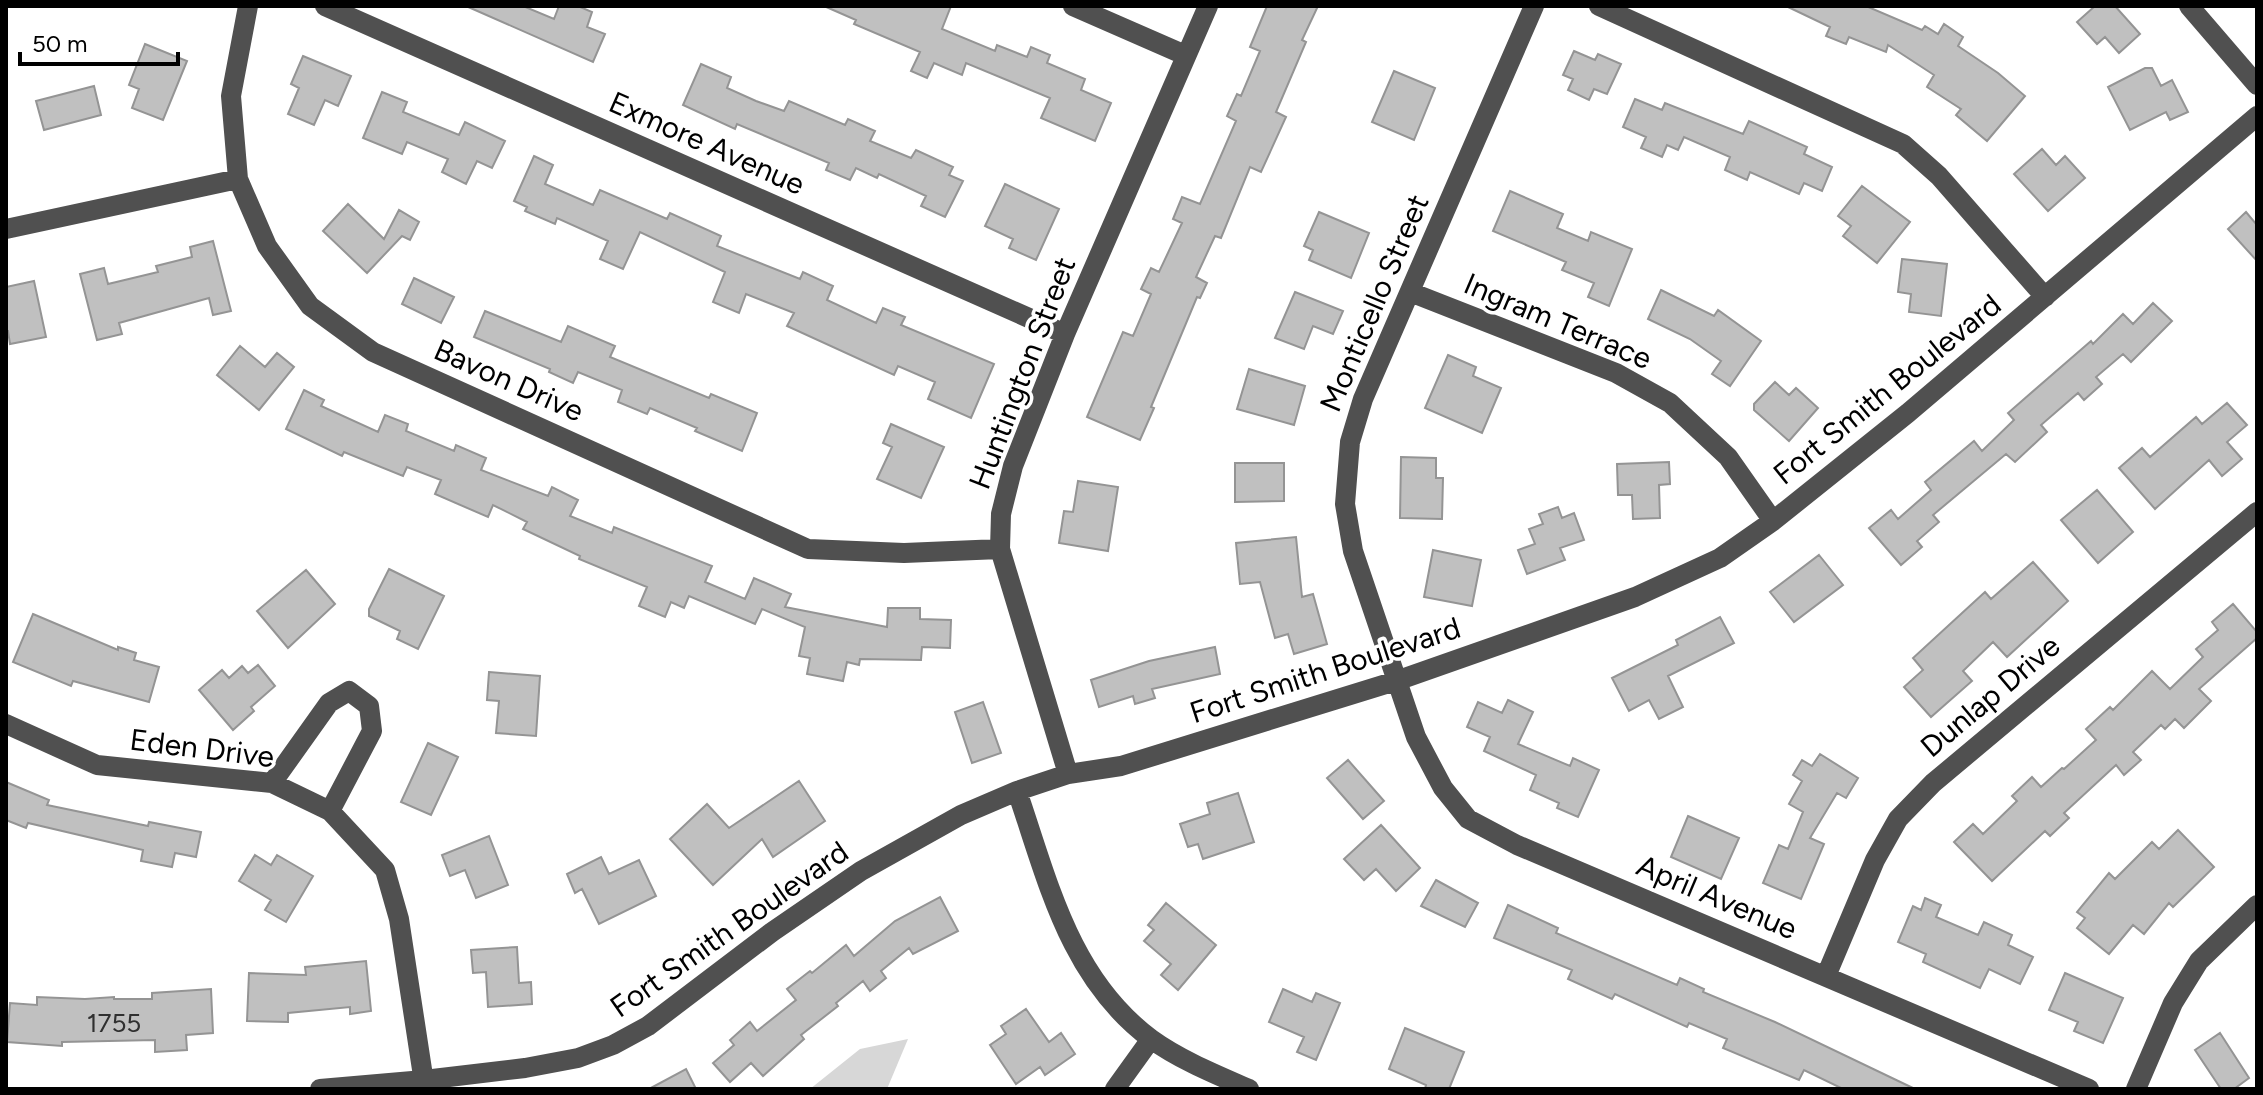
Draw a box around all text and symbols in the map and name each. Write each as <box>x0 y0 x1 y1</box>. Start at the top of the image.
scale bar <box>20 16 178 66</box>
text: 50 m <box>32 29 88 58</box>
street label: Exmore Avenue <box>603 83 811 203</box>
street label: Monticello Street <box>1312 189 1436 417</box>
street label: Huntington Street <box>961 252 1083 494</box>
street label: Ingram Terrace <box>1459 265 1657 377</box>
street label: Fort Smith Boulevard <box>1766 286 2008 492</box>
street label: Bavon Drive <box>429 331 589 429</box>
street label: Fort Smith Boulevard <box>1185 609 1465 731</box>
street label: Dunlap Drive <box>1913 627 2067 765</box>
street label: Eden Drive <box>128 721 276 775</box>
street label: Fort Smith Boulevard <box>603 833 855 1025</box>
street label: April Avenue <box>1631 847 1803 947</box>
house number: 1755 <box>87 1007 141 1039</box>

